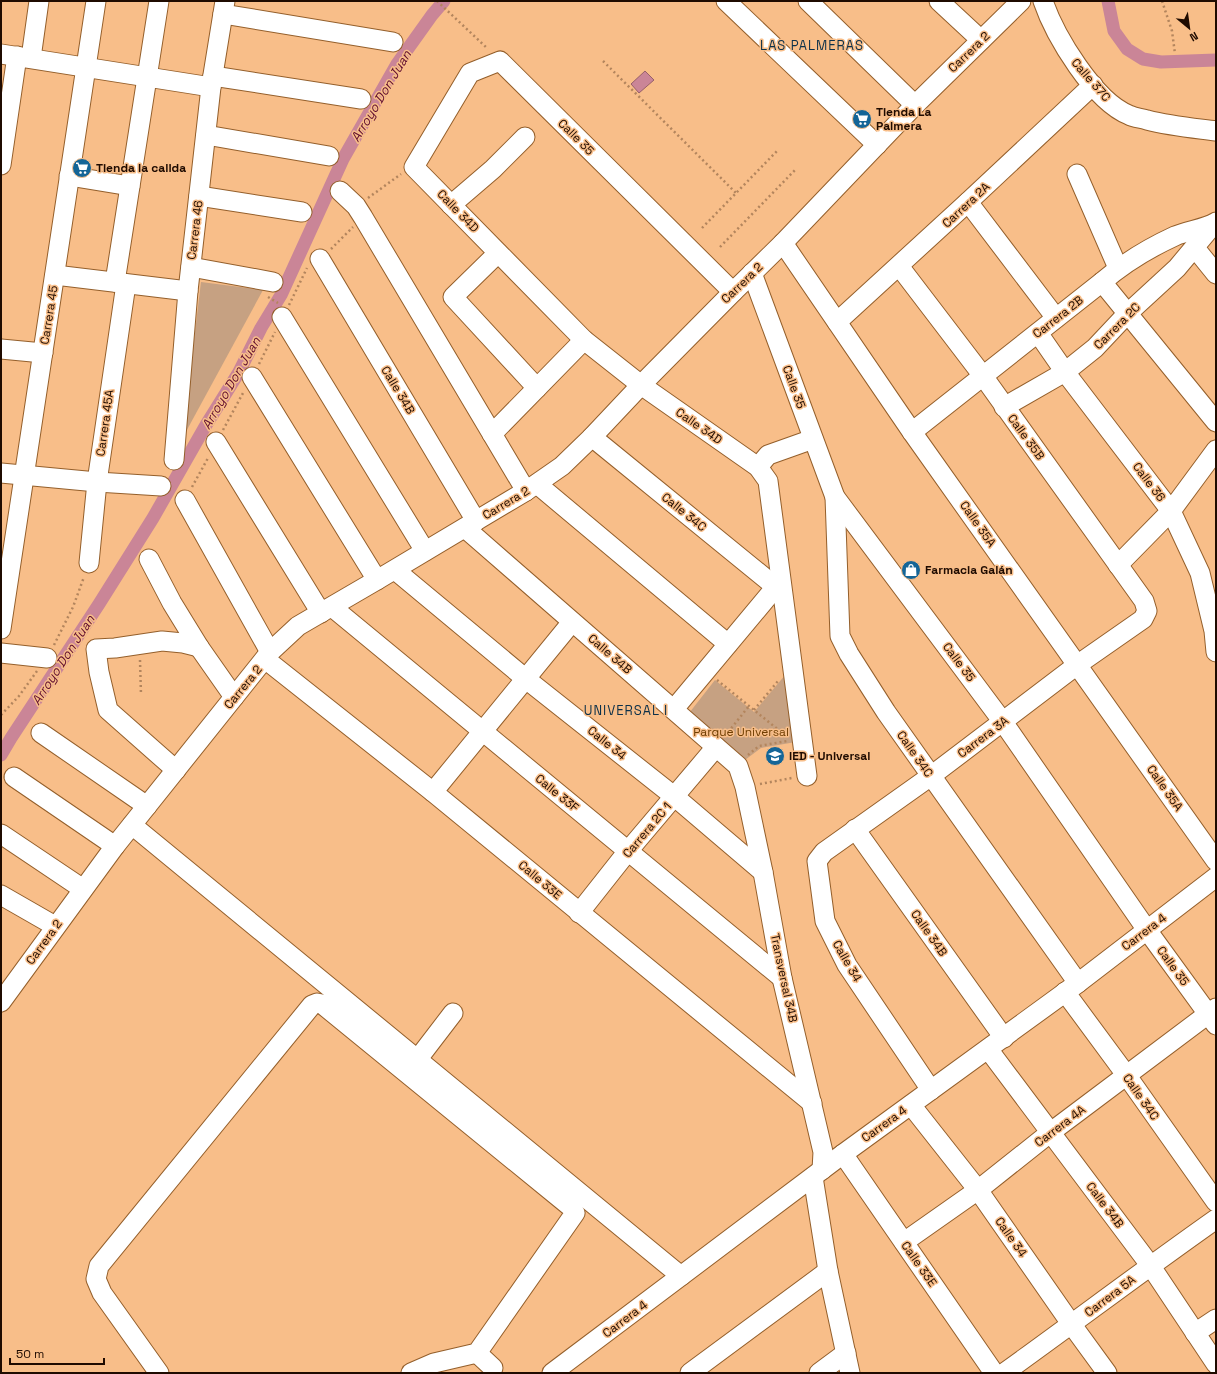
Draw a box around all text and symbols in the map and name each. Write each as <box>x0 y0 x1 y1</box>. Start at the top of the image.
north arrow <box>1169 8 1209 48</box>
street label: Carrera 2 <box>945 28 993 76</box>
text: N <box>1187 29 1200 45</box>
district label: LAS PALMERAS <box>760 37 864 54</box>
water label: Arroyo Don Juan <box>347 46 416 145</box>
street label: Calle 37C <box>1068 55 1114 105</box>
place label: Tienda La Palmera <box>876 104 932 134</box>
supermarket icon: Tienda La Palmera <box>851 108 873 130</box>
street label: Calle 35 <box>554 115 598 159</box>
supermarket icon: Tienda la calida <box>71 157 93 179</box>
place label: Tienda la calida <box>96 160 186 176</box>
street label: Carrera 2A <box>939 179 994 231</box>
street label: Calle 34D <box>434 186 482 236</box>
street label: Carrera 46 <box>183 199 207 261</box>
street label: Carrera 2 <box>718 259 766 307</box>
street label: Carrera 45 <box>36 284 62 346</box>
street label: Carrera 2B <box>1029 292 1087 342</box>
street label: Carrera 2C <box>1090 299 1144 353</box>
water label: Arroyo Don Juan <box>198 333 265 432</box>
street label: Calle 34B <box>377 363 419 417</box>
street label: Calle 35 <box>779 363 809 411</box>
street label: Carrera 45A <box>92 388 118 457</box>
street label: Calle 34D <box>673 404 725 448</box>
street label: Calle 35B <box>1004 411 1048 463</box>
street label: Calle 36 <box>1129 459 1169 505</box>
street label: Carrera 2 <box>480 483 532 523</box>
street label: Calle 34C <box>658 489 710 535</box>
street label: Calle 35A <box>956 498 1000 551</box>
shop icon: Farmacia Galán <box>900 559 922 581</box>
place label: Farmacia Galán <box>925 562 1013 578</box>
water label: Arroyo Don Juan <box>28 611 99 708</box>
street label: Calle 34B <box>585 630 635 678</box>
street label: Calle 35 <box>939 639 979 685</box>
street label: Carrera 2 <box>220 662 266 712</box>
district label: UNIVERSAL I <box>584 702 668 719</box>
street label: Carrera 3A <box>954 712 1012 761</box>
street label: Calle 34 <box>584 722 630 764</box>
park label: Parque Universal <box>693 724 789 740</box>
street label: Calle 34C <box>893 728 937 781</box>
school or university icon: IED - Universal <box>764 745 786 767</box>
place label: IED - Universal <box>789 748 870 764</box>
street label: Calle 35A <box>1143 762 1187 815</box>
street label: Calle 33F <box>532 771 583 816</box>
street label: Carrera 2C 1 <box>619 799 675 861</box>
street label: Calle 33E <box>515 857 565 903</box>
street label: Calle 34B <box>907 907 951 959</box>
street label: Carrera 4 <box>1118 910 1170 954</box>
street label: Carrera 2 <box>22 916 66 968</box>
street label: Transversal 34B <box>767 932 801 1024</box>
street label: Calle 34 <box>829 937 866 985</box>
street label: Calle 35 <box>1153 943 1193 989</box>
street label: Calle 34C <box>1119 1071 1163 1124</box>
street label: Carrera 4A <box>1031 1101 1089 1150</box>
street label: Carrera 4 <box>858 1102 910 1146</box>
street label: Calle 34B <box>1083 1179 1127 1231</box>
street label: Calle 34 <box>991 1214 1031 1261</box>
street label: Calle 33E <box>898 1238 941 1290</box>
street label: Carrera 5A <box>1081 1271 1139 1320</box>
street label: Carrera 4 <box>599 1297 651 1341</box>
scale bar <box>10 1340 104 1366</box>
text: 50 m <box>16 1346 44 1362</box>

